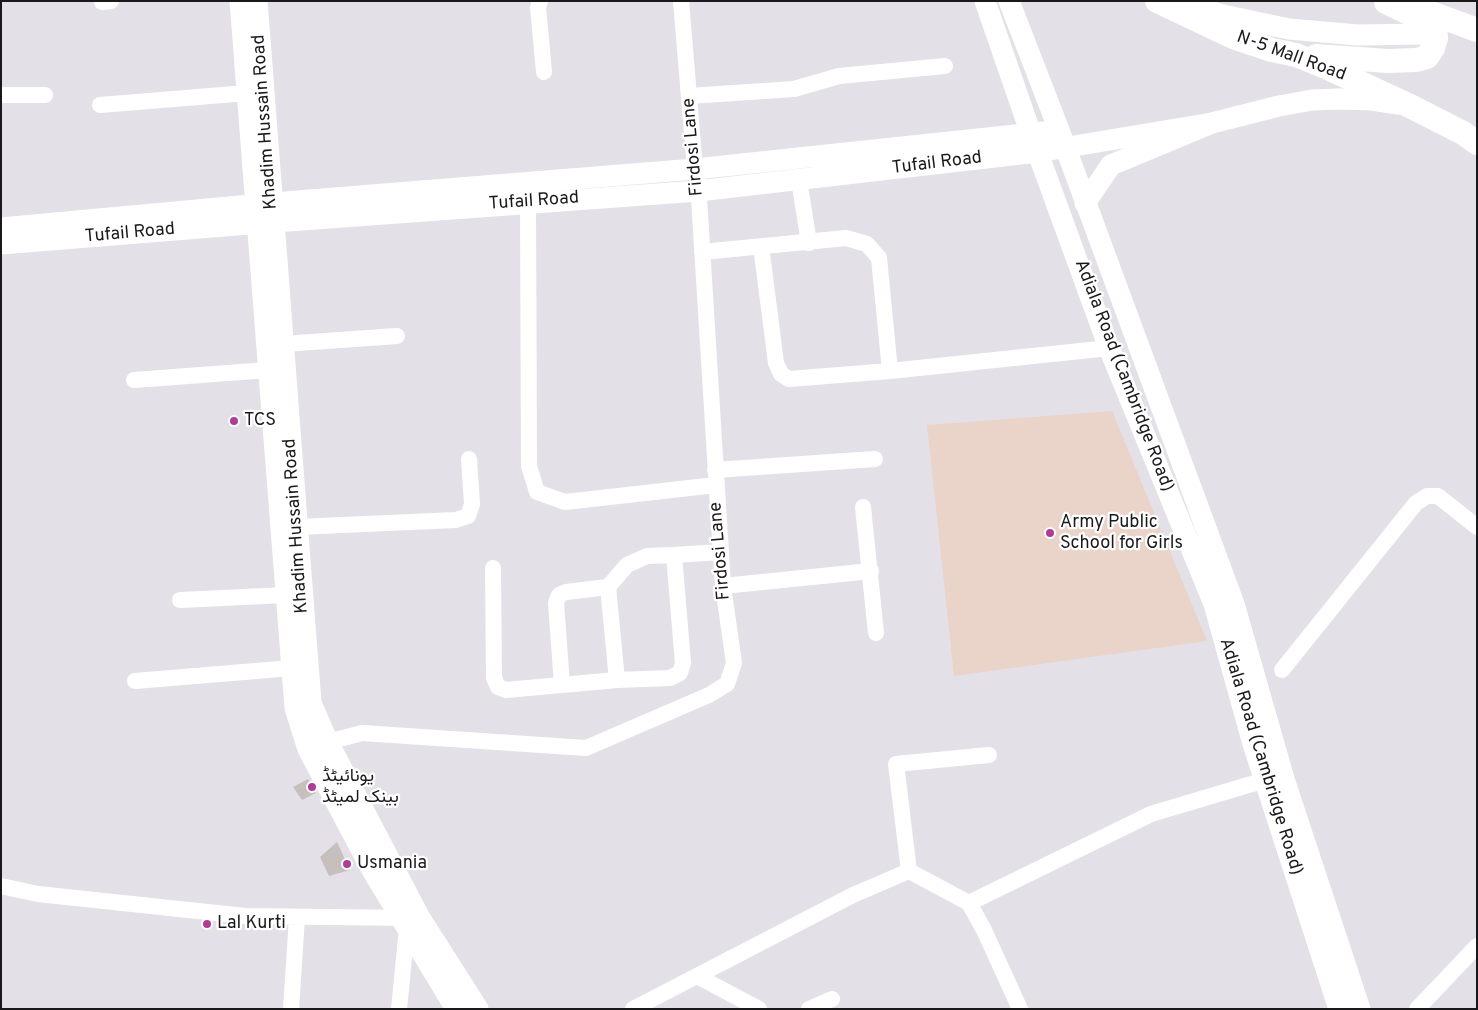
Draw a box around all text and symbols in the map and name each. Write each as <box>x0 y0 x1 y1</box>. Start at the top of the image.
street label: N-5 Mall Road <box>1233 27 1349 87</box>
street label: Khadim Hussain Road <box>249 34 283 210</box>
street label: Firdosi Lane <box>679 97 709 197</box>
street label: Tufail Road <box>891 148 983 180</box>
street label: Tufail Road <box>488 188 580 216</box>
street label: Tufail Road <box>84 219 176 249</box>
street label: Adiala Road (Cambridge Road) <box>1069 257 1177 495</box>
place label: TCS <box>244 410 276 432</box>
marker: TCS <box>228 415 240 427</box>
street label: Khadim Hussain Road <box>280 438 314 614</box>
street label: Firdosi Lane <box>706 501 736 601</box>
place label: Army Public School for Girls <box>1060 512 1183 554</box>
marker: Army Public School for Girls <box>1044 527 1056 539</box>
street label: Adiala Road (Cambridge Road) <box>1214 636 1306 878</box>
place label: یونائیٹڈ بینک لمیٹڈ <box>322 766 399 809</box>
marker: یونائیٹڈ بینک لمیٹڈ <box>306 781 318 793</box>
place label: Usmania <box>357 853 427 875</box>
marker: Usmania <box>341 858 353 870</box>
place label: Lal Kurti <box>217 913 286 935</box>
marker: Lal Kurti <box>201 918 213 930</box>

